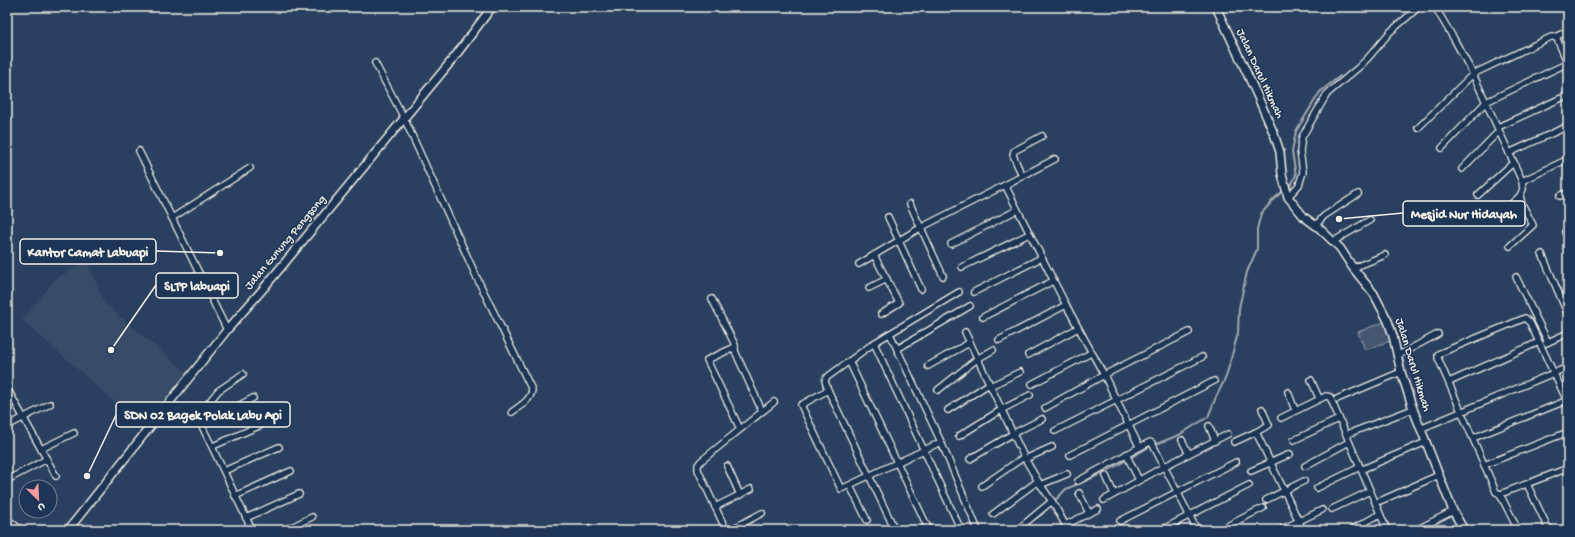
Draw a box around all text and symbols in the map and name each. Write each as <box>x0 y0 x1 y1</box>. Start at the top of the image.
street label: Jalan Darul Hikmah <box>1232 27 1286 121</box>
street label: Jalan Gunung Pengsong <box>242 193 330 293</box>
callout: Mesjid Nur Hidayah <box>1403 201 1525 226</box>
text: Mesjid Nur Hidayah <box>1411 208 1517 223</box>
callout: Kantor Camat Labuapi <box>20 239 156 264</box>
text: Kantor Camat Labuapi <box>27 246 149 262</box>
callout: SLTP labuapi <box>156 273 238 298</box>
text: SLTP labuapi <box>164 280 230 296</box>
street label: Jalan Darul Hikmah <box>1391 316 1433 414</box>
callout: SDN 02 Bagek Polak Labu Api <box>116 402 290 427</box>
text: SDN 02 Bagek Polak Labu Api <box>124 409 282 425</box>
north arrow <box>18 479 58 519</box>
text: U <box>35 500 47 513</box>

